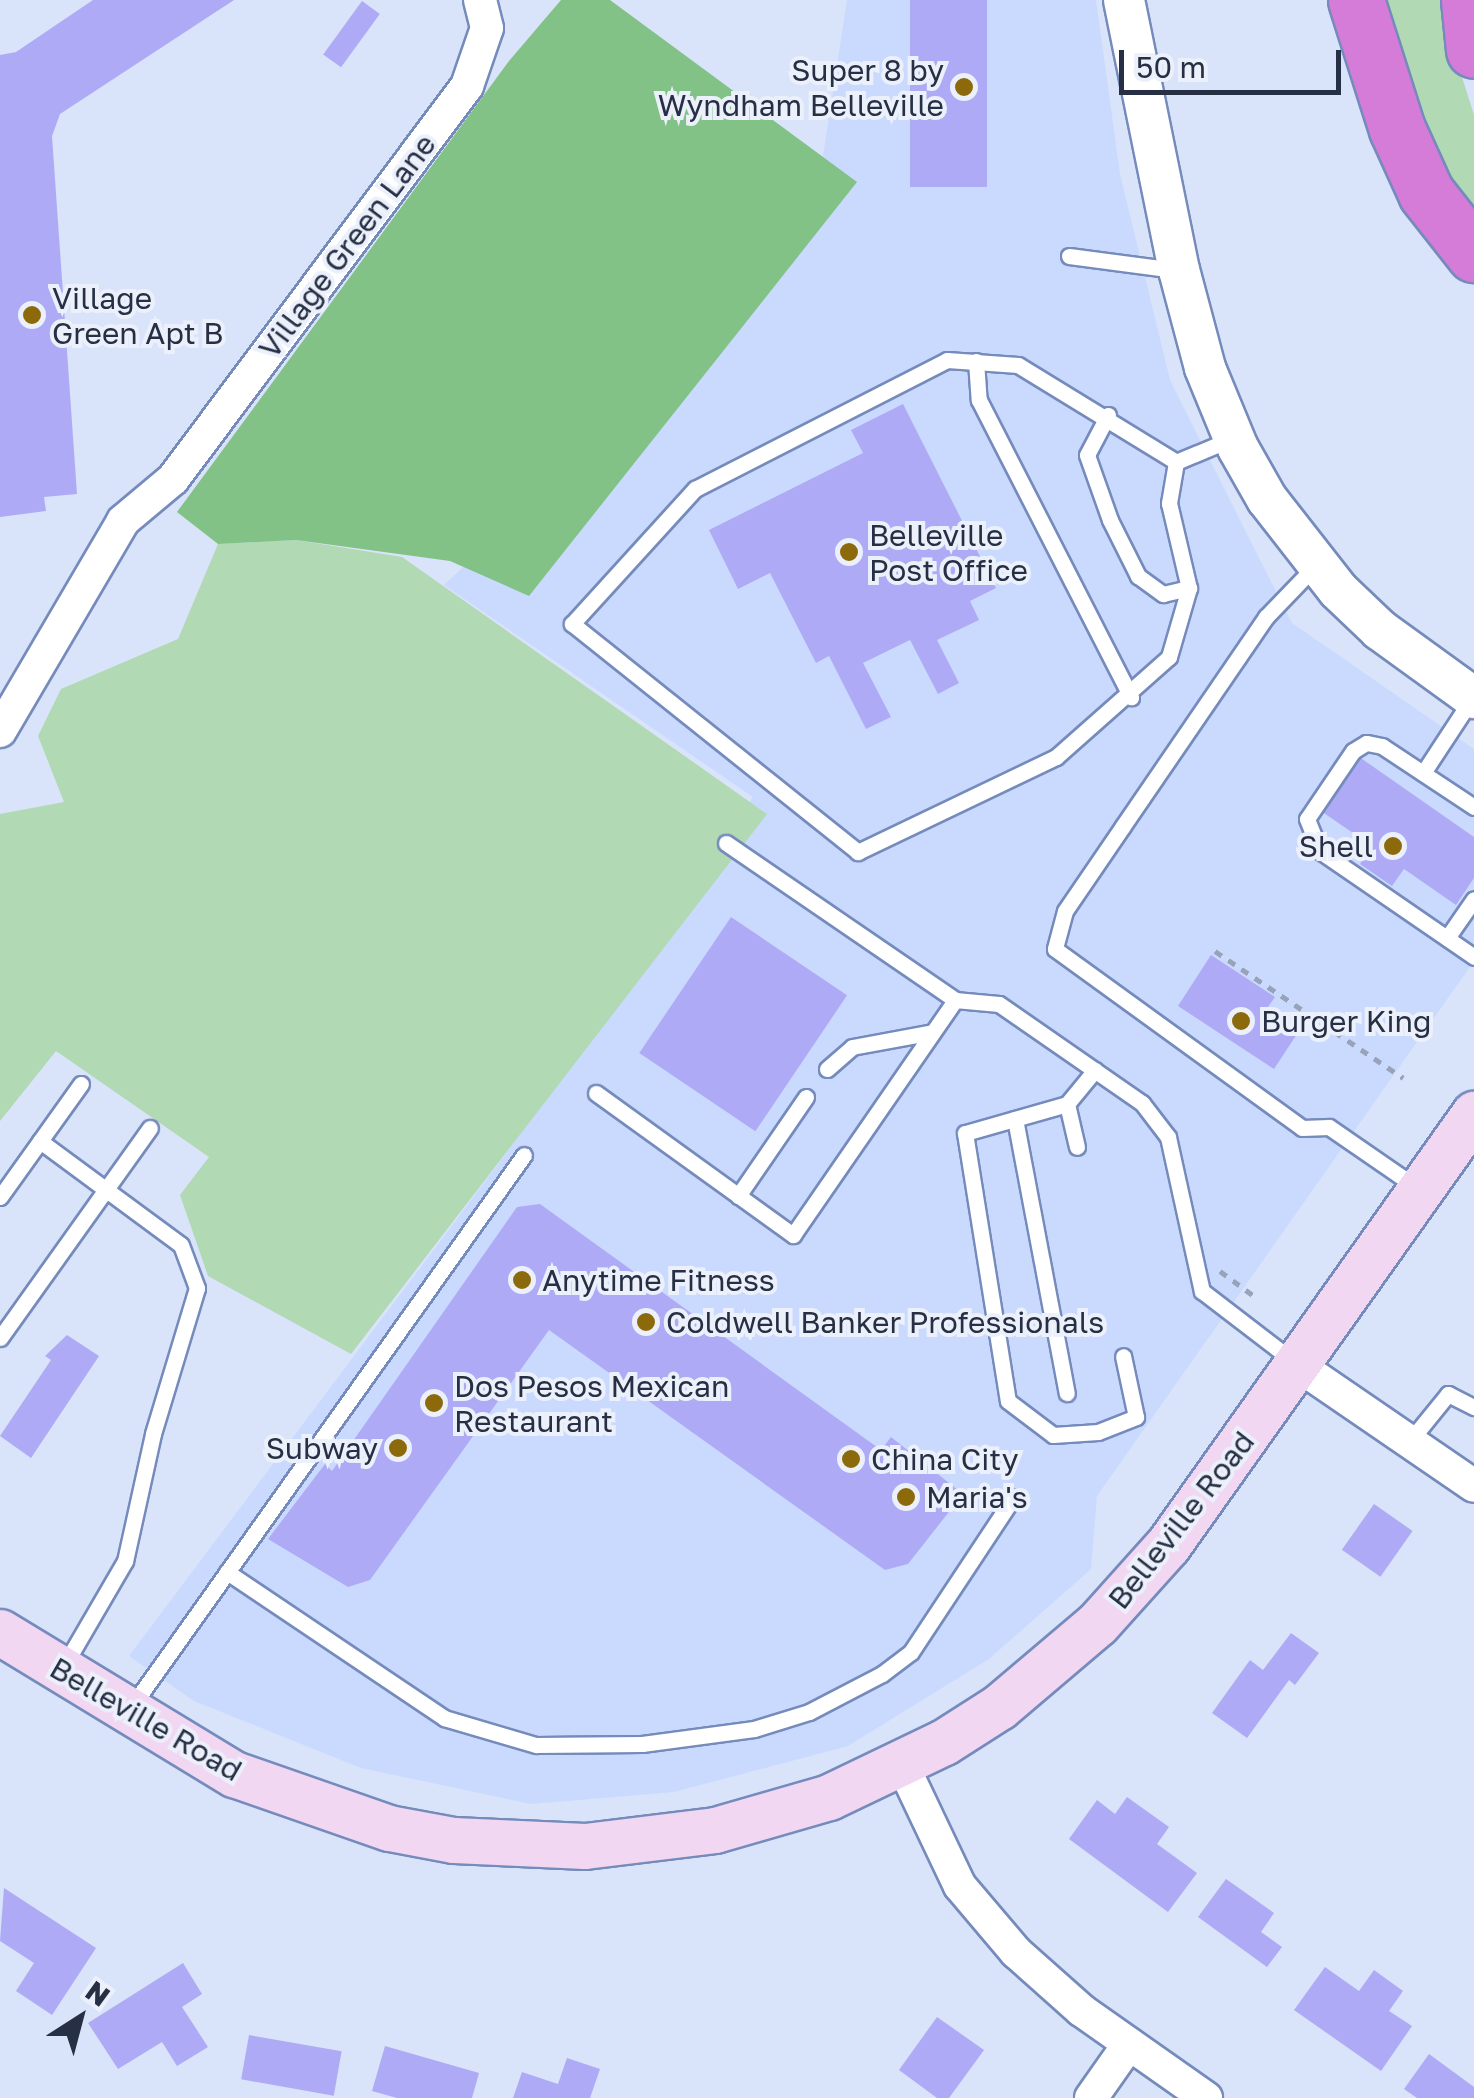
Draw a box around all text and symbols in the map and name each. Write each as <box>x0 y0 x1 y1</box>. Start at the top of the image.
scale bar <box>1124 30 1346 92</box>
text: 50 m <box>1136 49 1206 85</box>
place label: Super 8 by Wyndham Belleville <box>658 52 944 122</box>
marker: Super 8 by Wyndham Belleville <box>953 76 975 98</box>
street label: Village Green Lane <box>251 127 443 365</box>
place label: Village Green Apt B <box>52 280 223 350</box>
marker: Village Green Apt B <box>21 304 43 326</box>
place label: Belleville Post Office <box>869 517 1028 588</box>
marker: Belleville Post Office <box>838 541 860 563</box>
place label: Shell <box>1299 828 1373 864</box>
marker: Shell <box>1382 835 1404 857</box>
place label: Burger King <box>1261 1003 1431 1039</box>
marker: Burger King <box>1230 1010 1252 1032</box>
place label: Anytime Fitness <box>542 1262 775 1298</box>
marker: Anytime Fitness <box>511 1269 533 1291</box>
place label: Coldwell Banker Professionals <box>666 1304 1104 1340</box>
marker: Coldwell Banker Professionals <box>635 1311 657 1333</box>
place label: Dos Pesos Mexican Restaurant <box>454 1368 729 1438</box>
marker: Dos Pesos Mexican Restaurant <box>423 1392 445 1414</box>
street label: Belleville Road <box>1101 1424 1261 1616</box>
place label: Subway <box>266 1430 378 1466</box>
marker: Subway <box>387 1437 409 1459</box>
place label: China City <box>871 1441 1019 1477</box>
marker: China City <box>840 1448 862 1470</box>
place label: Maria's <box>926 1479 1028 1515</box>
marker: Maria's <box>895 1486 917 1508</box>
street label: Belleville Road <box>44 1650 248 1788</box>
north arrow <box>30 1968 130 2068</box>
text: N <box>80 1974 116 2013</box>

